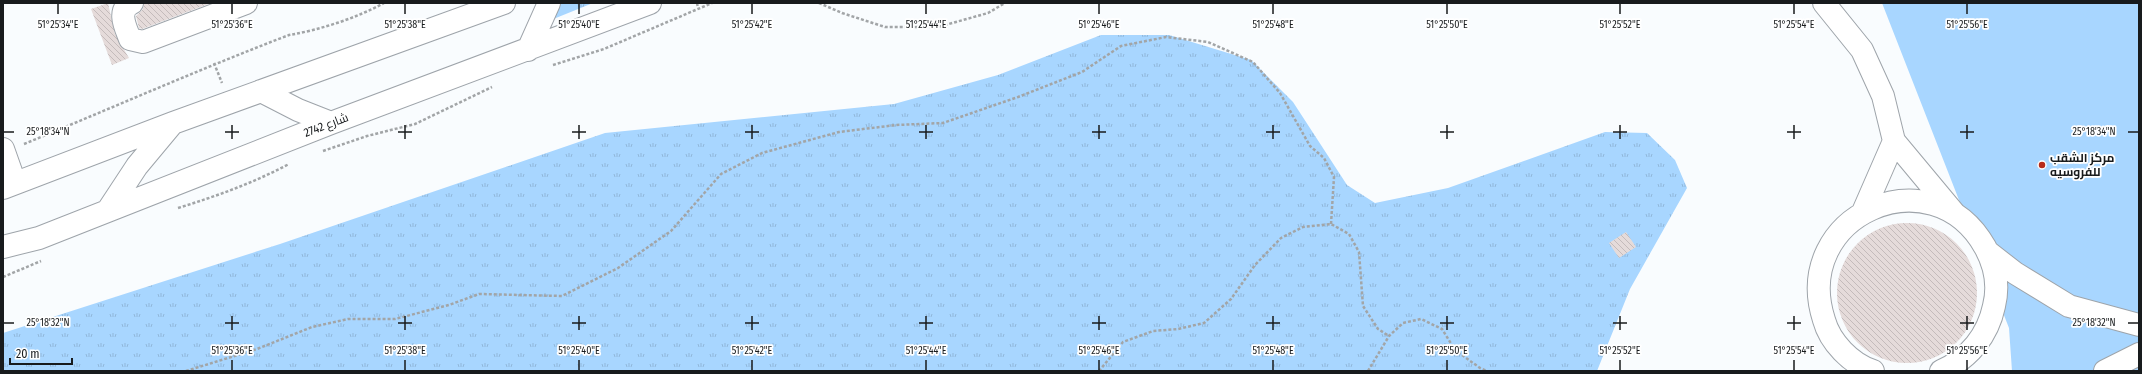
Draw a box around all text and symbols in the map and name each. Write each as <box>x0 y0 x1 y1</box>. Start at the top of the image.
text: 51°25'34"E <box>38 19 79 31</box>
text: 51°25'36"E <box>211 19 253 31</box>
text: 51°25'38"E <box>384 19 426 31</box>
text: 51°25'40"E <box>558 19 600 31</box>
text: 51°25'42"E <box>732 19 773 31</box>
text: 51°25'44"E <box>906 19 947 31</box>
text: 51°25'46"E <box>1078 19 1120 31</box>
text: 51°25'48"E <box>1252 19 1294 31</box>
text: 51°25'50"E <box>1426 19 1468 31</box>
text: 51°25'52"E <box>1600 19 1641 31</box>
text: 51°25'54"E <box>1774 19 1815 31</box>
text: 51°25'56"E <box>1946 19 1988 31</box>
street label: شارع 2742 <box>302 110 351 141</box>
text: 25°18'34"N <box>26 126 70 138</box>
text: 25°18'34"N <box>2072 126 2116 138</box>
place label: مركز الشقب للفروسيه <box>2050 151 2115 180</box>
marker: مركز الشقب للفروسيه <box>2037 160 2047 170</box>
text: 25°18'32"N <box>26 317 70 329</box>
text: 25°18'32"N <box>2072 317 2116 329</box>
scale bar <box>10 340 72 366</box>
text: 51°25'36"E <box>211 345 253 357</box>
text: 51°25'38"E <box>384 345 426 357</box>
text: 51°25'40"E <box>558 345 600 357</box>
text: 51°25'42"E <box>732 345 773 357</box>
text: 51°25'44"E <box>906 345 947 357</box>
text: 51°25'46"E <box>1078 345 1120 357</box>
text: 51°25'48"E <box>1252 345 1294 357</box>
text: 51°25'50"E <box>1426 345 1468 357</box>
text: 51°25'52"E <box>1600 345 1641 357</box>
text: 51°25'54"E <box>1774 345 1815 357</box>
text: 51°25'56"E <box>1946 345 1988 357</box>
text: 20 m <box>16 347 40 361</box>

